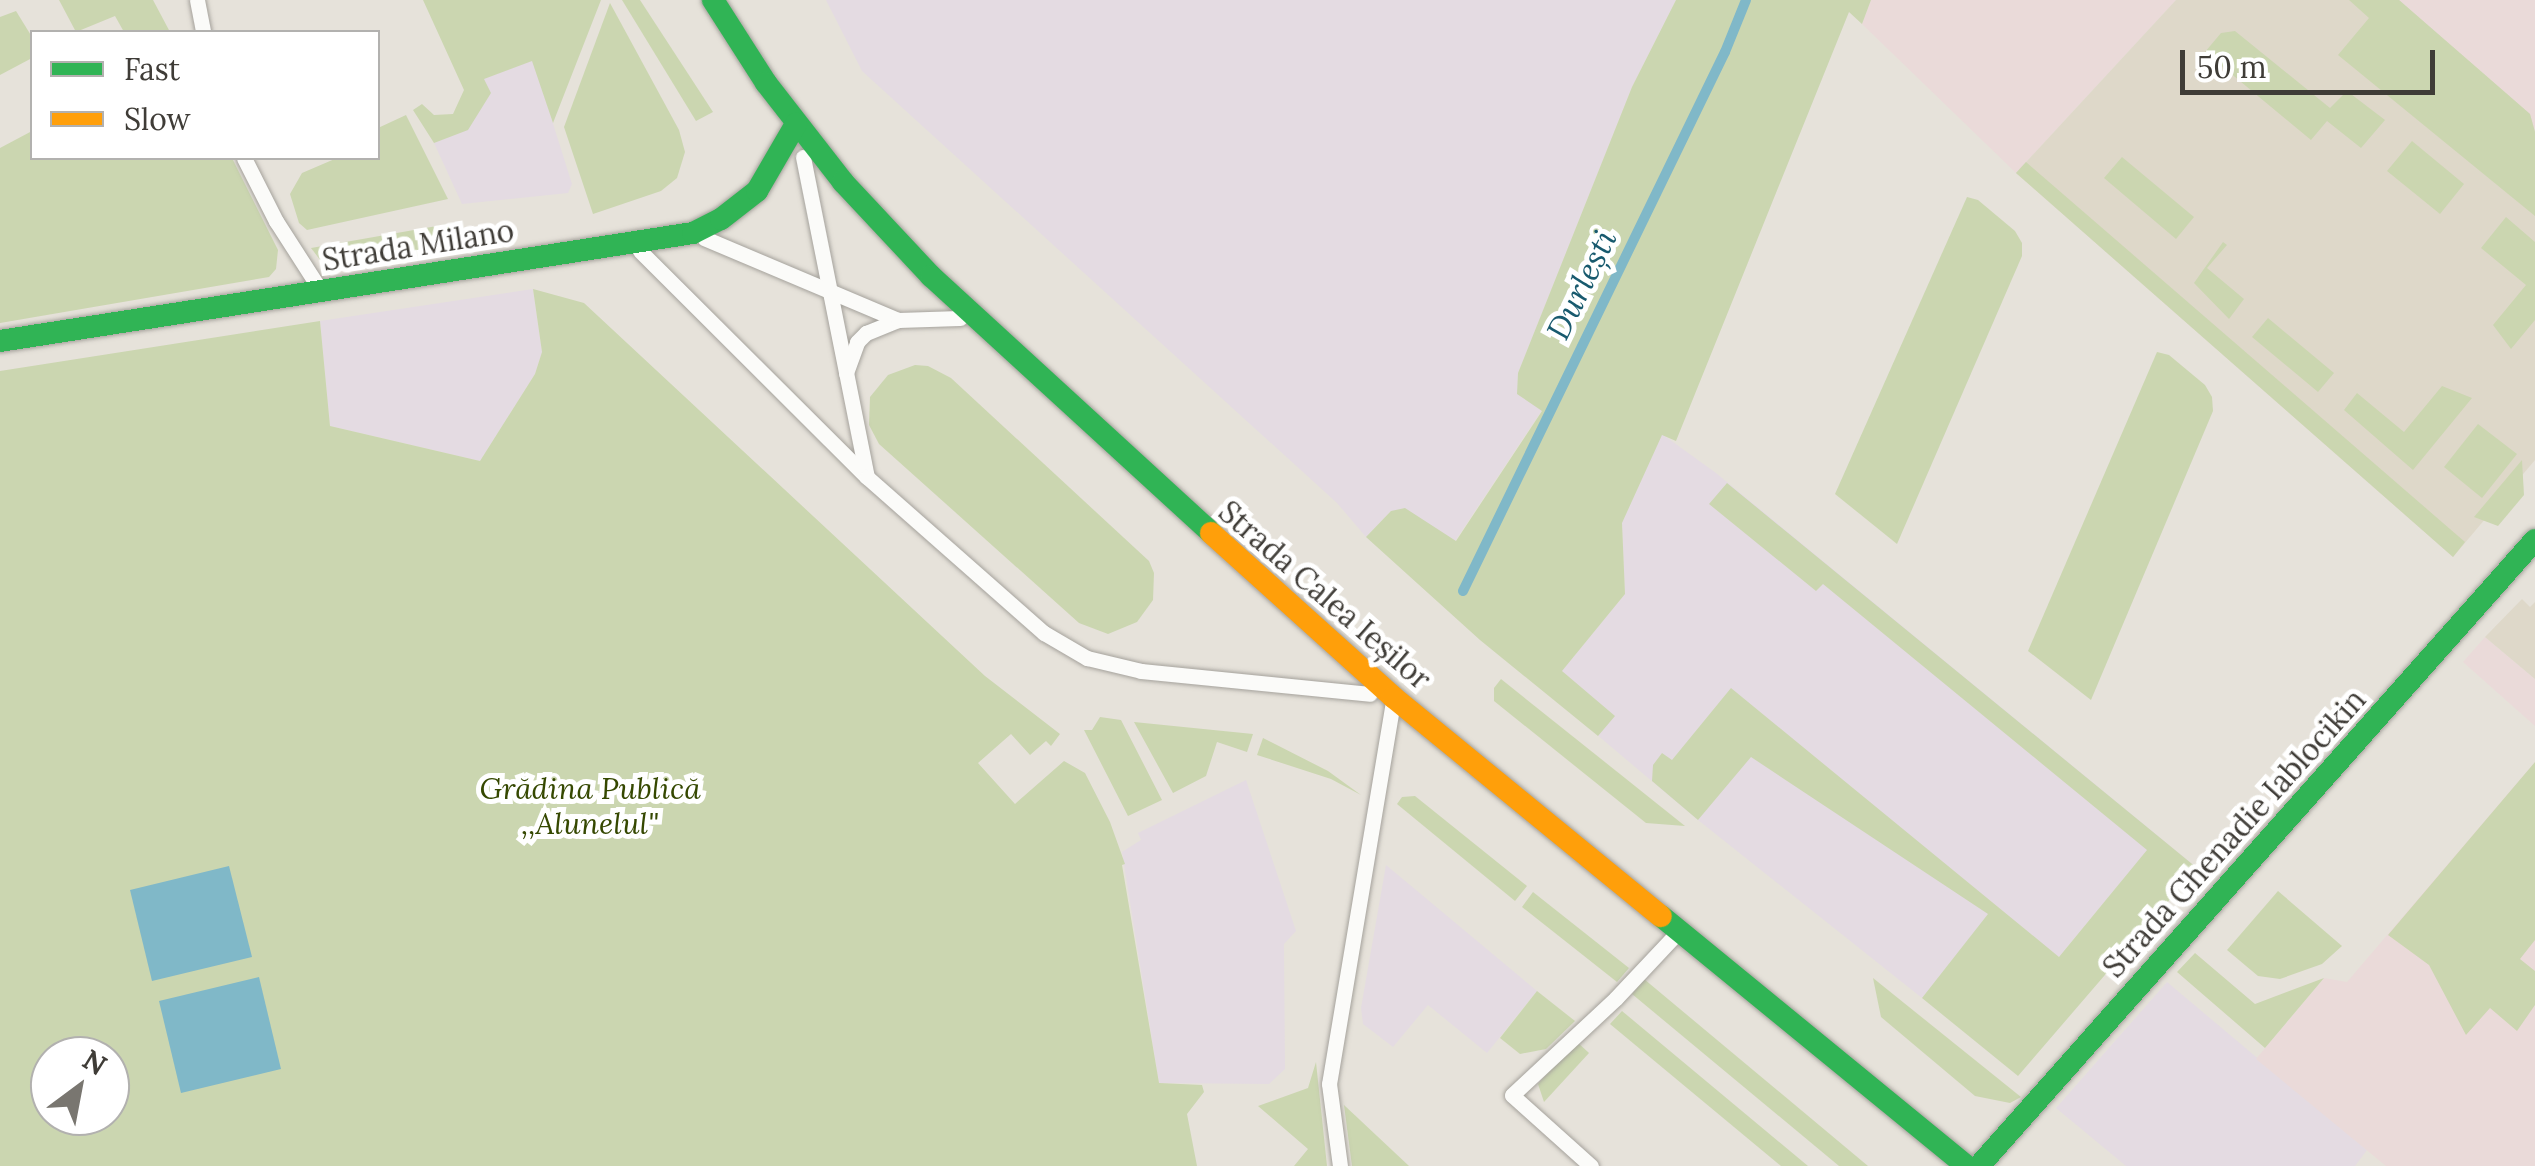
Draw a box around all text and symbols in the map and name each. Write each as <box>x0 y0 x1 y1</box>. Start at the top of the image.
legend <box>30 30 380 160</box>
scale bar <box>2185 30 2440 92</box>
text: 50 m <box>2197 48 2267 86</box>
text: Fast <box>124 50 180 88</box>
text: Slow <box>124 100 190 138</box>
street label: Strada Milano <box>320 212 516 278</box>
water label: Durlești <box>1539 224 1625 346</box>
street label: Strada Calea Ieșilor <box>1212 493 1438 697</box>
street label: Strada Ghenadie Iablocikin <box>2095 682 2373 984</box>
park label: Grădina Publică ,,Alunelul" <box>479 770 701 840</box>
north arrow <box>30 1036 130 1136</box>
text: N <box>76 1041 114 1083</box>

